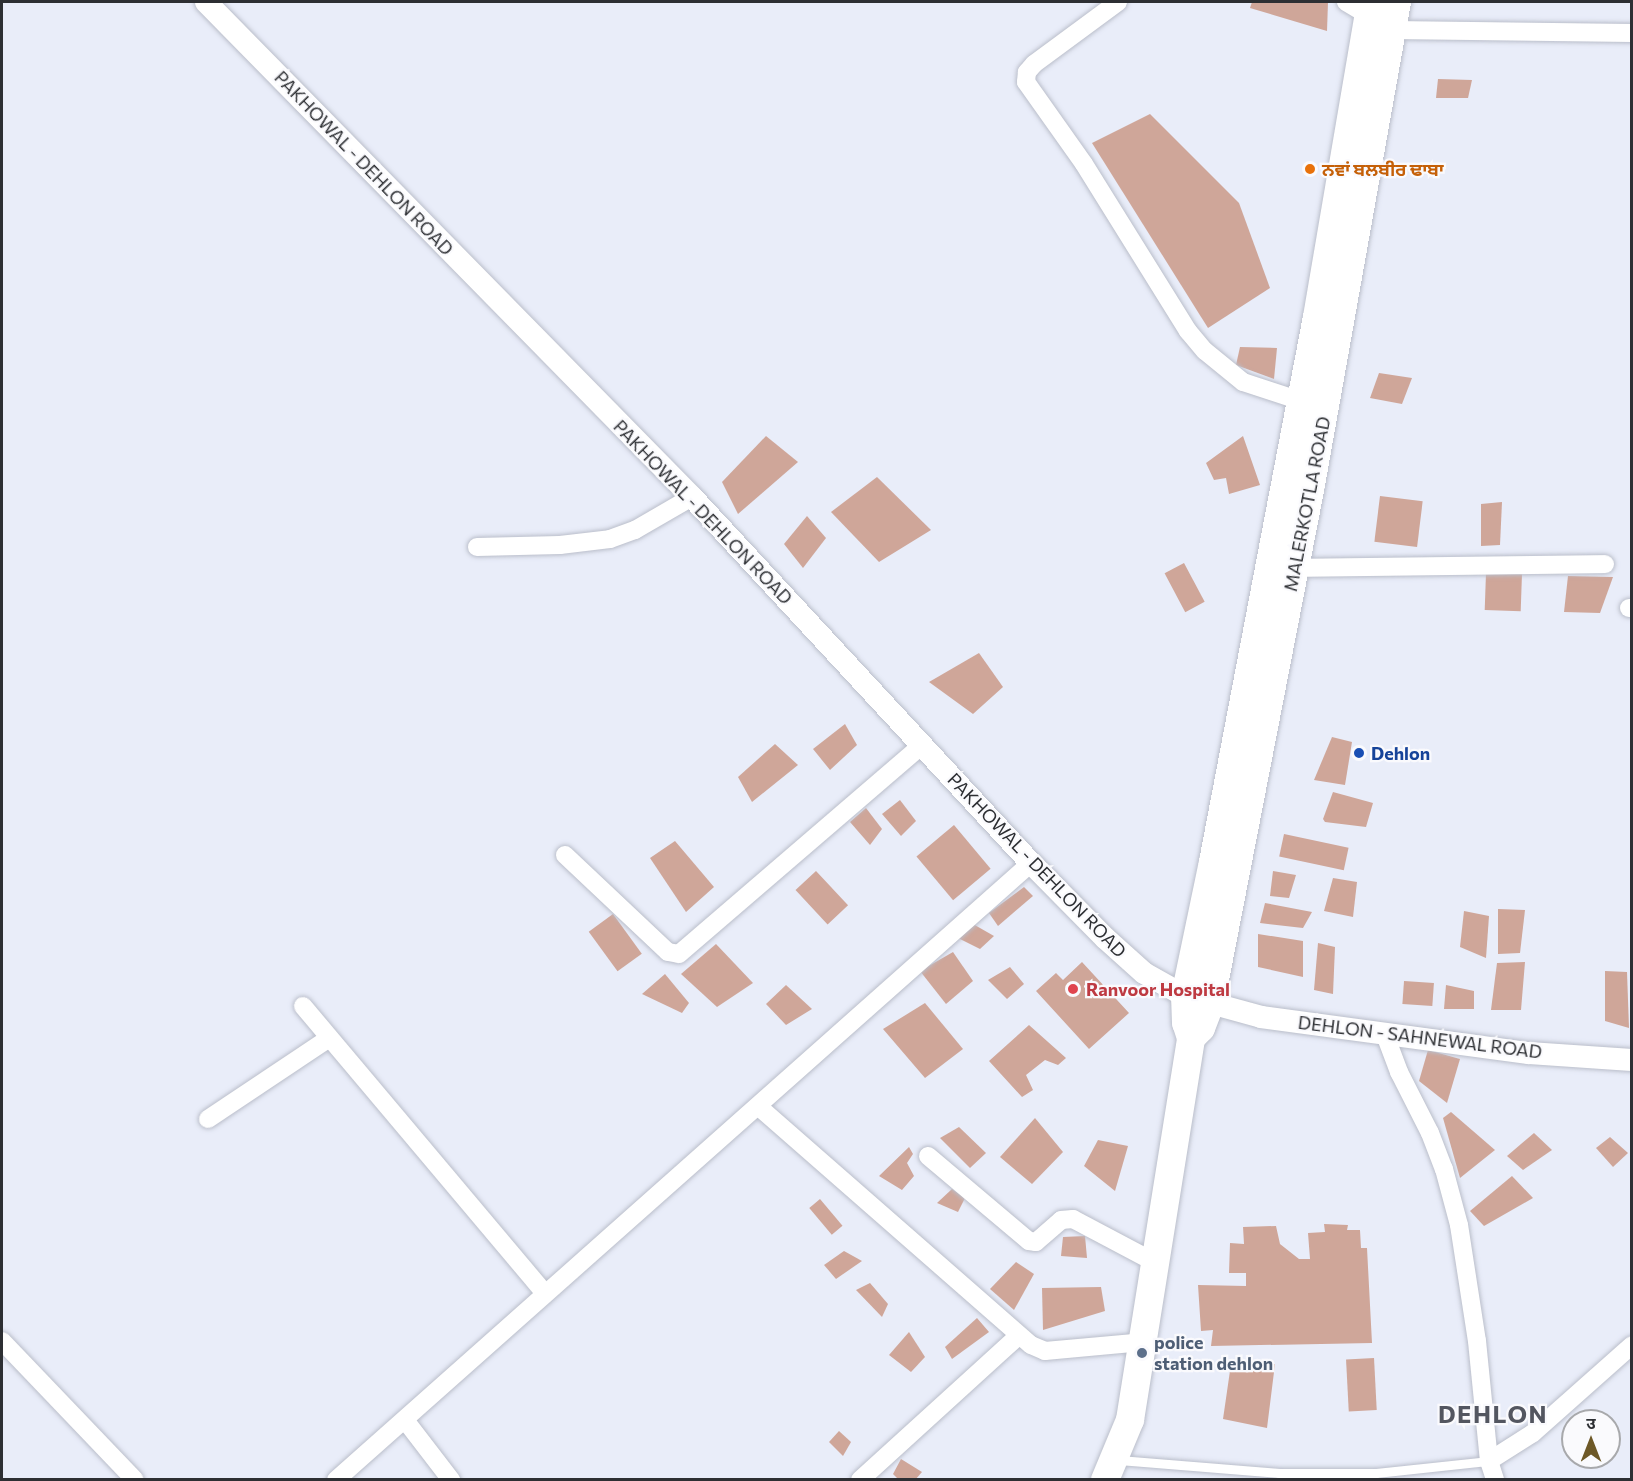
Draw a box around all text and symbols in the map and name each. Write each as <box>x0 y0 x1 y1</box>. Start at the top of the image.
street label: PAKHOWAL - DEHLON ROAD <box>270 66 458 260</box>
place label: ਨਵਾਂ ਬਲਬੀਰ ਢਾਬਾ <box>1322 158 1444 180</box>
marker: ਨਵਾਂ ਬਲਬੀਰ ਢਾਬਾ <box>1303 162 1317 176</box>
street label: PAKHOWAL - DEHLON ROAD <box>609 415 797 609</box>
street label: MALERKOTLA ROAD <box>1279 415 1335 593</box>
place label: Dehlon <box>1371 742 1430 764</box>
marker: Dehlon <box>1352 746 1366 760</box>
street label: PAKHOWAL - DEHLON ROAD <box>943 768 1131 962</box>
place label: Ranvoor Hospital <box>1086 978 1230 1000</box>
marker: Ranvoor Hospital <box>1064 980 1082 998</box>
street label: DEHLON - SAHNEWAL ROAD <box>1297 1011 1543 1063</box>
place label: police station dehlon <box>1154 1332 1273 1374</box>
marker: police station dehlon <box>1135 1346 1149 1360</box>
district label: DEHLON <box>1438 1400 1548 1428</box>
north arrow <box>1561 1409 1621 1469</box>
text: उ <box>1586 1413 1596 1432</box>

